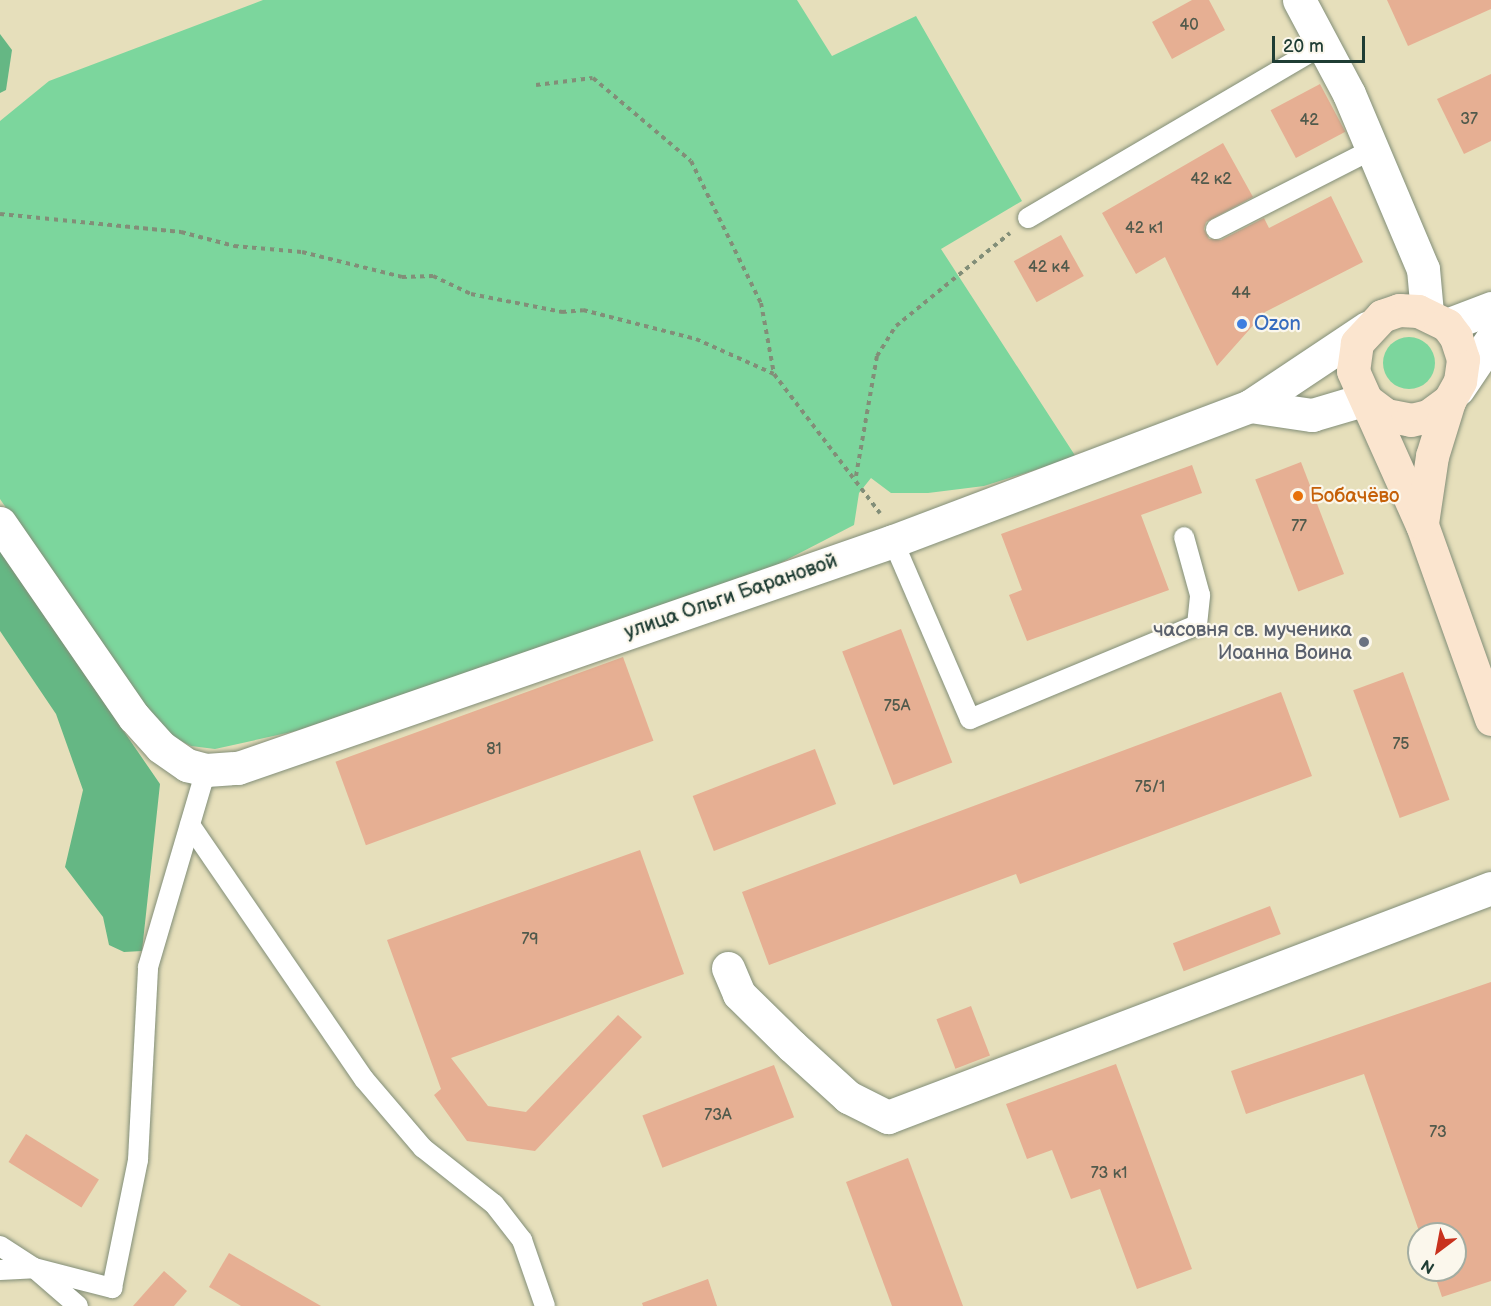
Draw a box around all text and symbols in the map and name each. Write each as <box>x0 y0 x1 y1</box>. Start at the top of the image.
house number: 40 <box>1179 16 1199 36</box>
scale bar <box>1275 24 1368 62</box>
text: 20 m <box>1283 36 1324 57</box>
house number: 37 <box>1460 110 1478 130</box>
house number: 42 <box>1299 111 1319 131</box>
house number: 42 к2 <box>1190 170 1232 190</box>
house number: 42 к1 <box>1125 219 1163 239</box>
house number: 42 к4 <box>1028 258 1070 278</box>
house number: 44 <box>1231 284 1251 304</box>
place label: Ozon <box>1254 312 1301 336</box>
marker: Ozon <box>1235 317 1249 331</box>
place label: Бобачёво <box>1310 484 1399 508</box>
marker: Бобачёво <box>1291 489 1305 503</box>
house number: 77 <box>1291 517 1307 537</box>
street label: улица Ольги Барановой <box>621 549 841 645</box>
place label: часовня св. мученика Иоанна Воина <box>1153 618 1352 665</box>
marker: часовня св. мученика Иоанна Воина <box>1357 635 1371 649</box>
house number: 75А <box>884 697 910 717</box>
house number: 75 <box>1392 735 1410 755</box>
house number: 81 <box>486 740 502 760</box>
house number: 75/1 <box>1135 778 1165 798</box>
house number: 79 <box>521 930 539 950</box>
house number: 73А <box>704 1106 732 1126</box>
house number: 73 <box>1429 1123 1447 1143</box>
house number: 73 к1 <box>1091 1164 1127 1184</box>
north arrow <box>1407 1222 1467 1282</box>
text: N <box>1418 1255 1438 1277</box>

